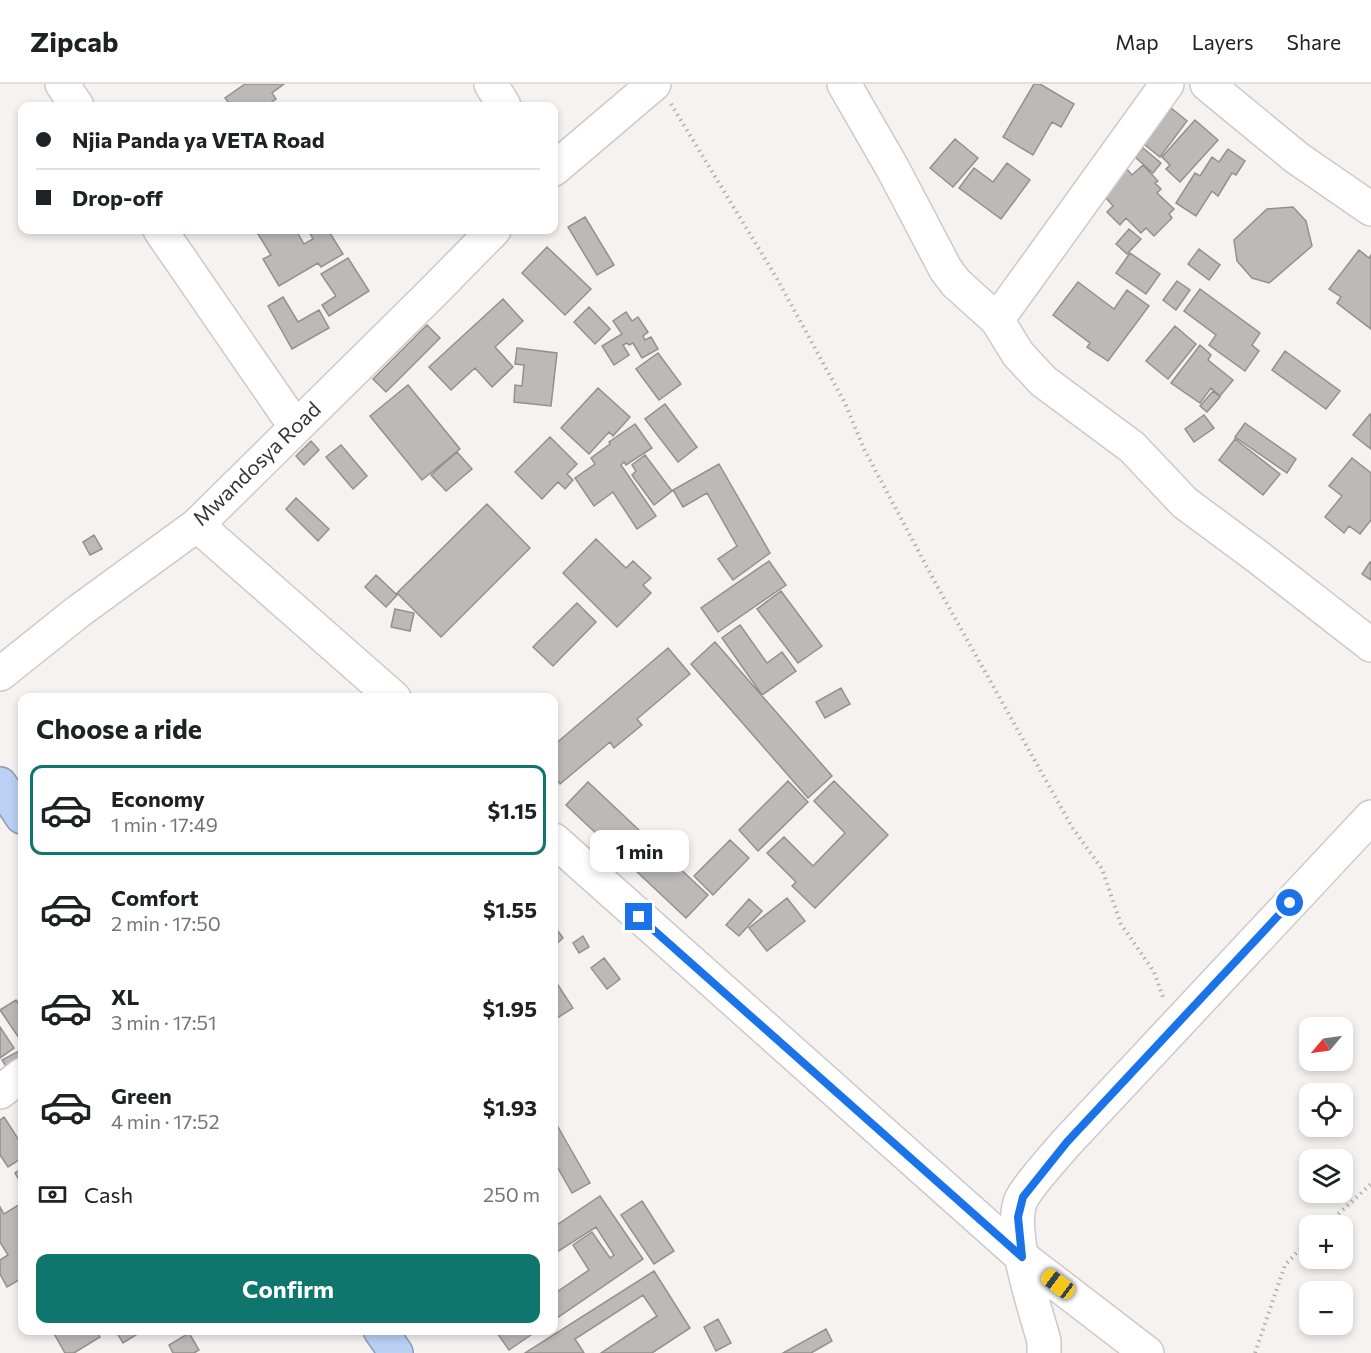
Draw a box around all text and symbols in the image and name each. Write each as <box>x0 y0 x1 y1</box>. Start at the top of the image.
text: Zipcab <box>30 24 119 58</box>
text: Map <box>1115 29 1159 54</box>
text: Layers <box>1192 29 1254 54</box>
text: Share <box>1287 29 1341 54</box>
text: Njia Panda ya VETA Road <box>72 126 325 153</box>
text: Drop-off <box>72 184 163 211</box>
street label: Mwandosya Road <box>187 396 325 530</box>
text: Choose a ride <box>36 712 202 745</box>
icon: car <box>39 783 93 837</box>
text: Economy <box>111 785 205 812</box>
text: $1.15 <box>487 797 537 824</box>
text: 1 min · 17:49 <box>111 812 218 836</box>
callout: 1 min <box>590 830 688 872</box>
text: 1 min <box>616 839 663 863</box>
icon: car <box>39 882 93 936</box>
text: Comfort <box>111 884 199 911</box>
route start <box>1276 889 1303 916</box>
text: $1.55 <box>483 896 537 923</box>
route end <box>625 903 652 930</box>
text: 2 min · 17:50 <box>111 911 221 935</box>
icon: car <box>39 981 93 1035</box>
text: XL <box>111 983 139 1010</box>
text: $1.95 <box>482 995 537 1022</box>
text: 3 min · 17:51 <box>111 1010 217 1034</box>
north arrow <box>1299 1017 1353 1071</box>
map controls <box>1299 1017 1353 1335</box>
icon: car <box>39 1080 93 1134</box>
text: Green <box>111 1082 172 1109</box>
button: locate <box>1299 1083 1353 1137</box>
text: $1.93 <box>483 1094 537 1121</box>
text: 4 min · 17:52 <box>111 1109 220 1133</box>
button: layers <box>1299 1149 1353 1203</box>
icon: cash <box>36 1178 69 1211</box>
text: Cash <box>84 1181 133 1208</box>
text: 250 m <box>483 1182 540 1206</box>
button: + <box>1299 1215 1353 1269</box>
button: Confirm <box>36 1254 540 1323</box>
car <box>1038 1266 1078 1302</box>
button: − <box>1299 1281 1353 1335</box>

